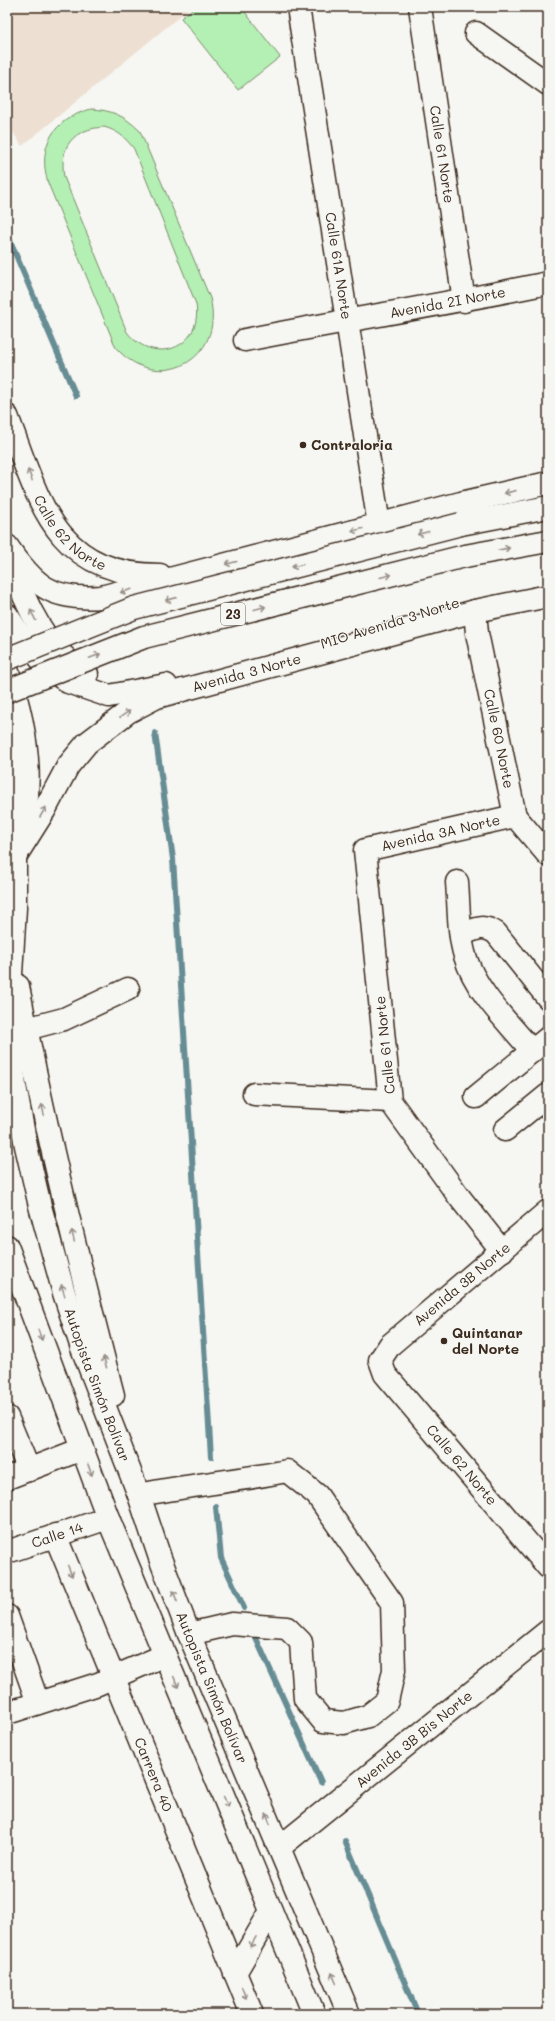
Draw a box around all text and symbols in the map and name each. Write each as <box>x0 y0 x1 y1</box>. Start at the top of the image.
street label: Calle 61 Norte <box>426 104 459 204</box>
street label: Calle 61A Norte <box>321 211 357 321</box>
street label: Avenida 2I Norte <box>388 282 507 322</box>
place label: Contraloria <box>311 435 393 454</box>
marker: Contraloria <box>298 440 308 450</box>
one-way arrow <box>25 470 33 482</box>
one-way arrow <box>504 488 517 496</box>
street label: Calle 62 Norte <box>30 492 109 575</box>
one-way arrow <box>351 527 364 535</box>
one-way arrow <box>417 530 430 538</box>
one-way arrow <box>497 545 510 553</box>
one-way arrow <box>225 559 238 567</box>
one-way arrow <box>291 563 304 570</box>
one-way arrow <box>379 571 392 579</box>
one-way arrow <box>120 588 133 595</box>
street label: MIO Avenida 3 Norte <box>318 592 462 653</box>
one-way arrow <box>165 595 178 603</box>
road number: 23 <box>221 603 245 625</box>
one-way arrow <box>253 603 266 611</box>
one-way arrow <box>29 609 36 621</box>
street label: Avenida 3 Norte <box>190 649 303 696</box>
one-way arrow <box>89 652 101 659</box>
street label: Calle 60 Norte <box>480 687 519 790</box>
one-way arrow <box>119 710 131 718</box>
one-way arrow <box>39 806 47 818</box>
street label: Avenida 3A Norte <box>379 810 502 855</box>
street label: Calle 61 Norte <box>370 995 399 1095</box>
one-way arrow <box>38 1104 46 1117</box>
one-way arrow <box>68 1230 76 1243</box>
street label: Avenida 3B Norte <box>409 1238 514 1330</box>
one-way arrow <box>59 1284 66 1297</box>
street label: Autopista Simón Bolívar <box>60 1305 135 1464</box>
place label: Quintanar del Norte <box>452 1323 523 1358</box>
one-way arrow <box>36 1329 44 1341</box>
marker: Quintanar del Norte <box>439 1336 449 1346</box>
one-way arrow <box>100 1356 108 1369</box>
street label: Calle 62 Norte <box>423 1420 502 1509</box>
one-way arrow <box>86 1464 94 1476</box>
street label: Calle 14 <box>29 1517 86 1552</box>
one-way arrow <box>66 1565 74 1577</box>
one-way arrow <box>170 1590 178 1602</box>
street label: Autopista Simón Bolívar <box>172 1609 252 1766</box>
one-way arrow <box>173 1675 180 1687</box>
street label: Avenida 3B Bis Norte <box>351 1686 476 1792</box>
street label: Carrera 40 <box>130 1734 178 1815</box>
one-way arrow <box>223 1795 230 1807</box>
one-way arrow <box>264 1814 271 1826</box>
one-way arrow <box>249 1936 257 1948</box>
one-way arrow <box>330 1972 338 1984</box>
one-way arrow <box>240 1987 248 1999</box>

